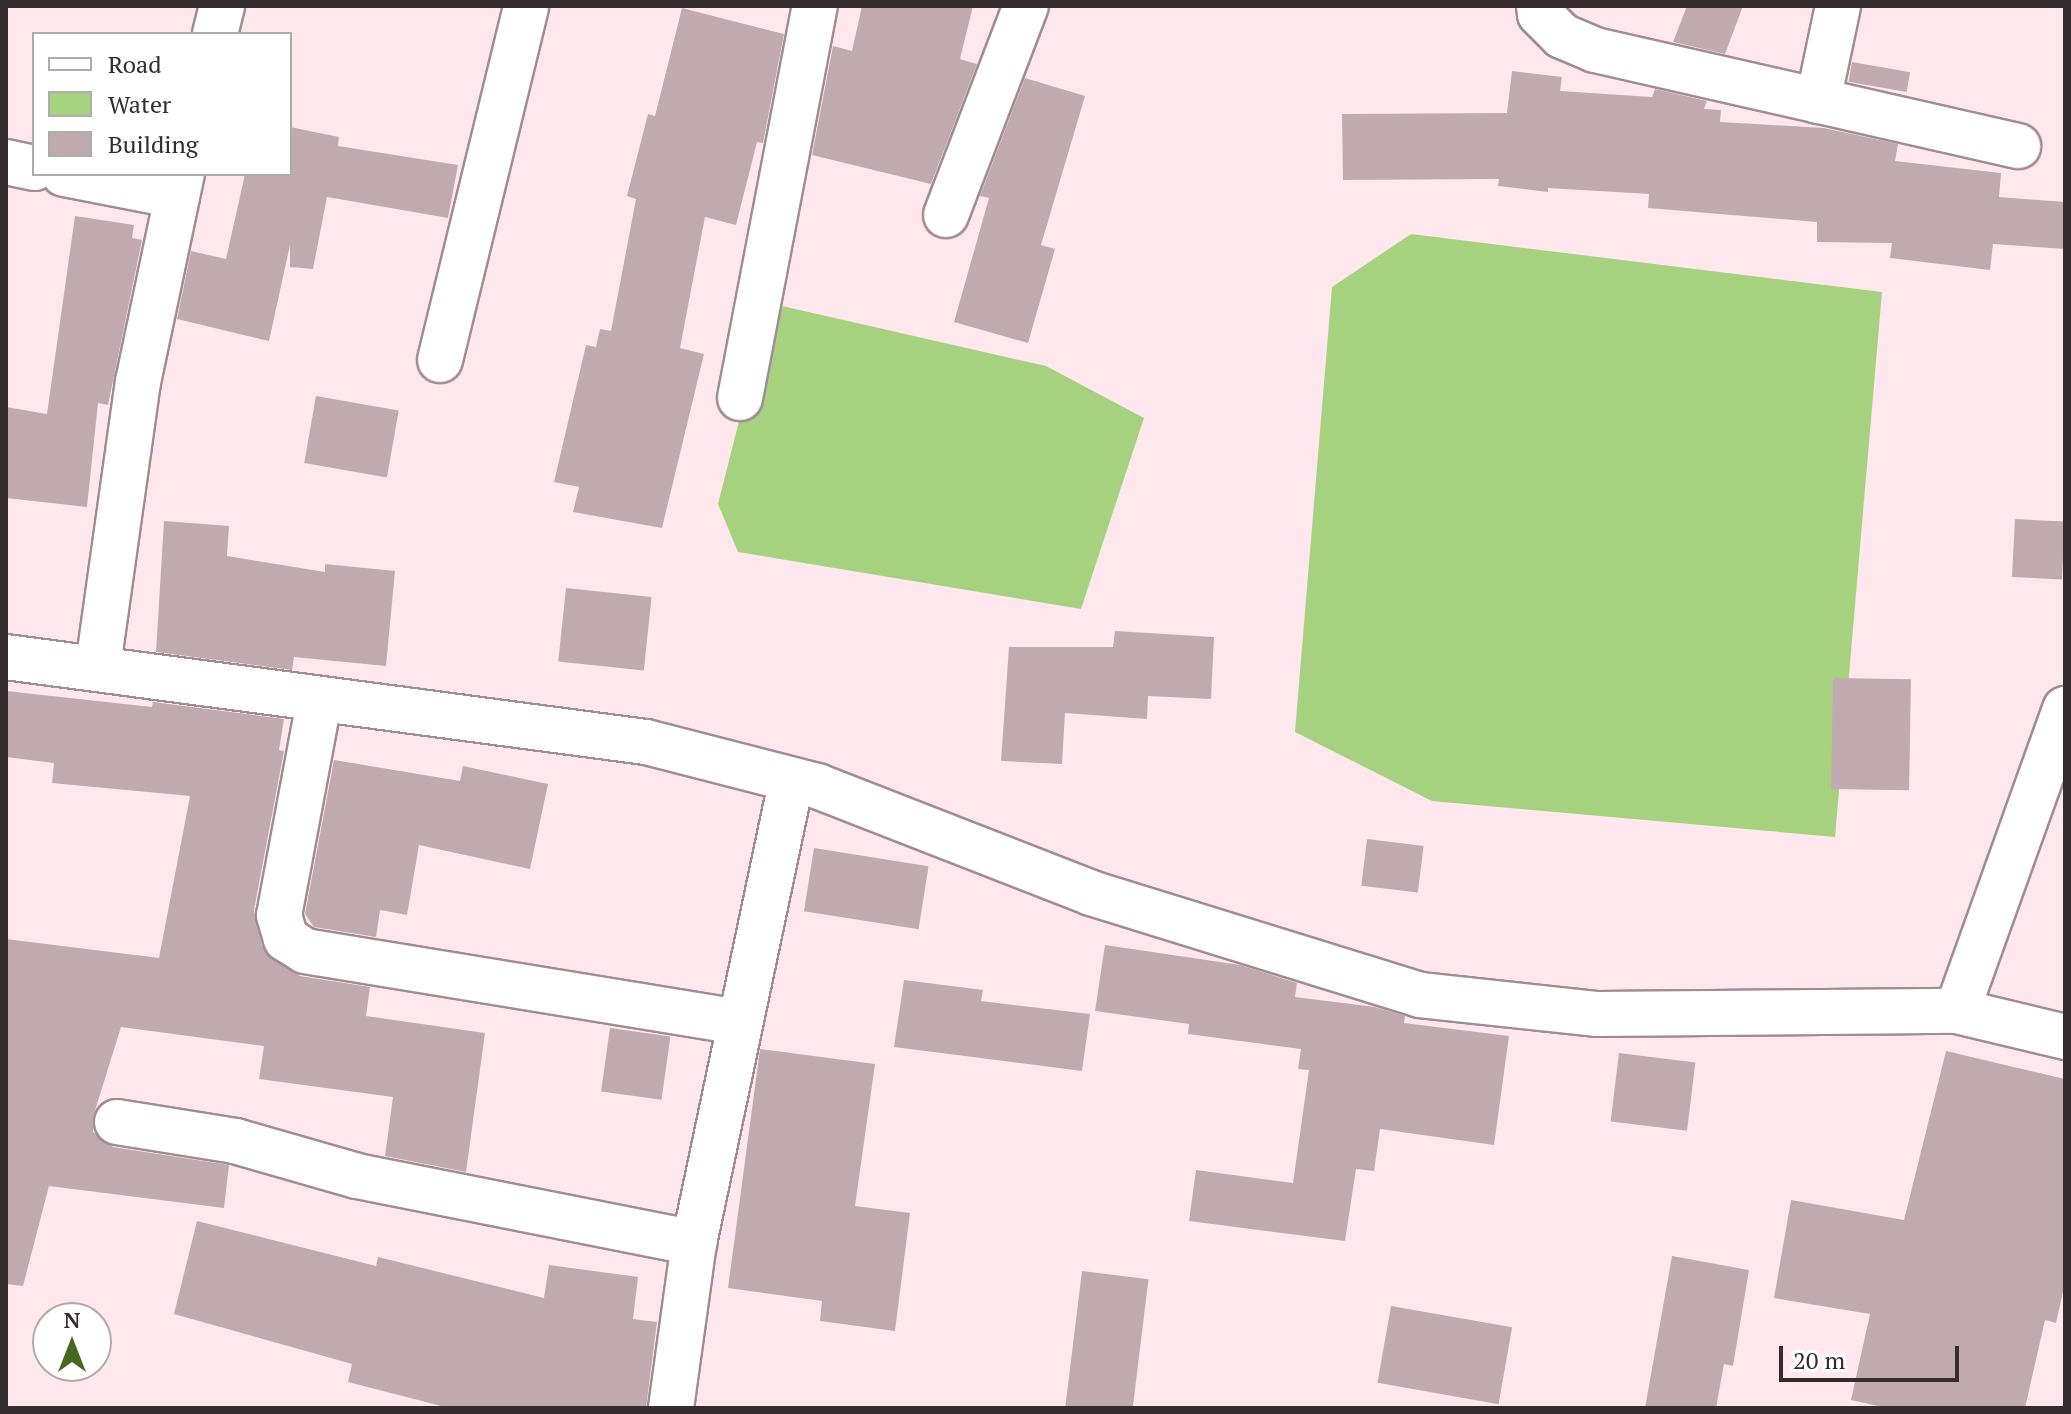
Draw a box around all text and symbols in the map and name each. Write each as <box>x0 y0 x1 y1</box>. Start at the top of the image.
legend <box>32 32 292 176</box>
text: Road <box>108 48 162 80</box>
text: Water <box>108 88 171 120</box>
text: Building <box>108 128 198 160</box>
north arrow <box>32 1302 112 1382</box>
text: N <box>64 1305 80 1334</box>
scale bar <box>1783 1330 1963 1380</box>
text: 20 m <box>1793 1344 1845 1376</box>

